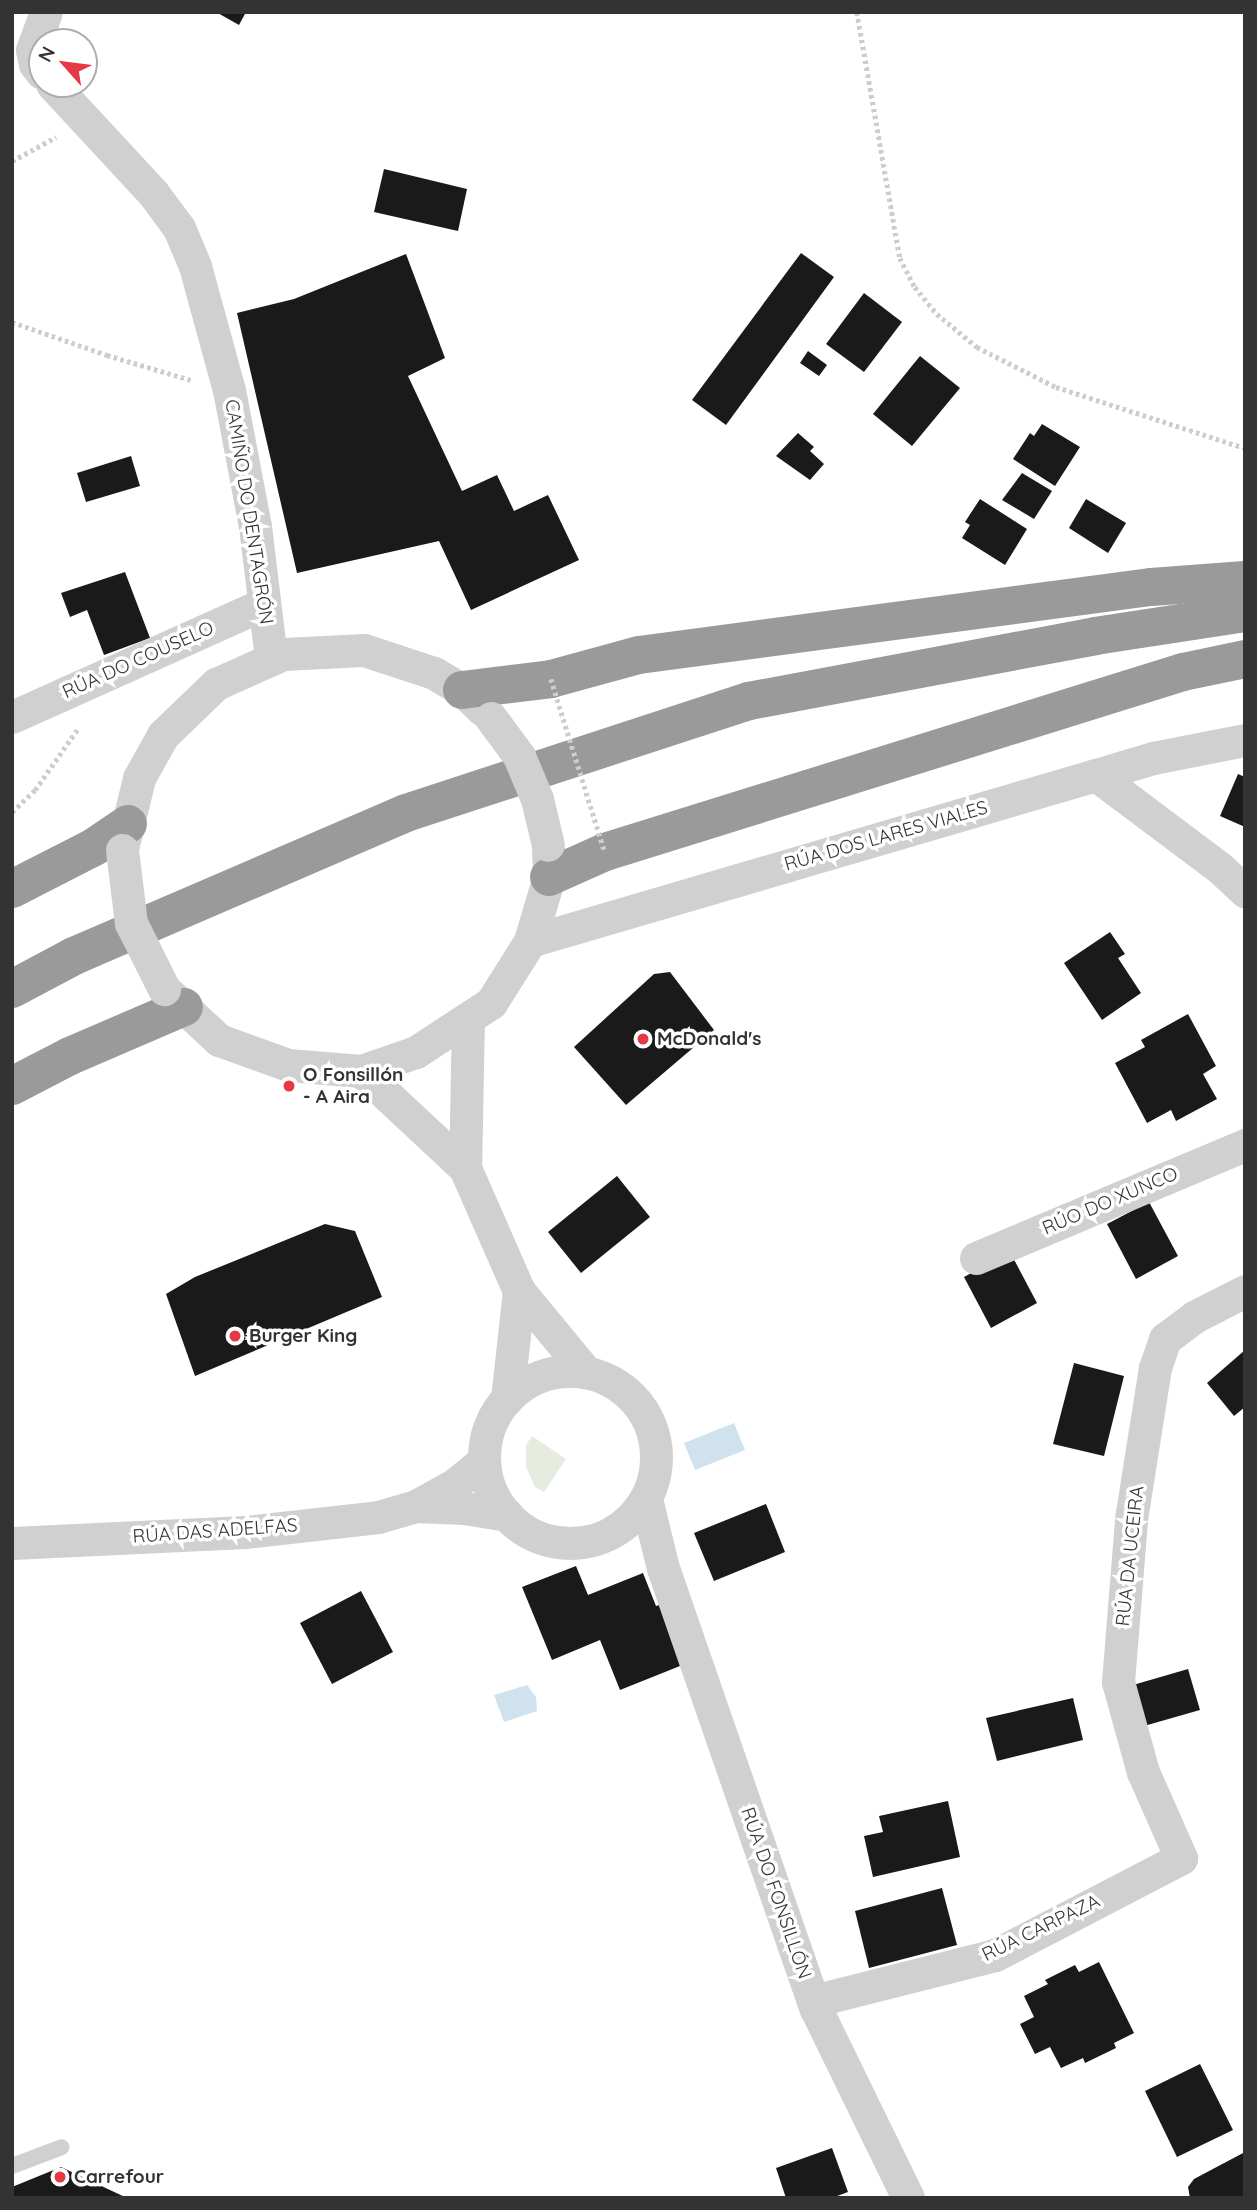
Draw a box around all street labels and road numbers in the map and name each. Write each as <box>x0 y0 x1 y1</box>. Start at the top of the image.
street label: CAMIÑO DO DENTAGRÓN <box>220 398 278 626</box>
street label: RÚA DO COUSELO <box>59 616 217 704</box>
street label: RÚA DOS LARES VIALES <box>782 796 990 876</box>
street label: RÚO DO XUNCO <box>1039 1162 1181 1240</box>
street label: RÚA DA UCEIRA <box>1111 1485 1149 1627</box>
street label: RÚA DAS ADELFAS <box>132 1514 298 1548</box>
street label: RÚA DO FONSILLÓN <box>736 1804 816 1982</box>
street label: RÚA CARPAZA <box>978 1890 1104 1966</box>

